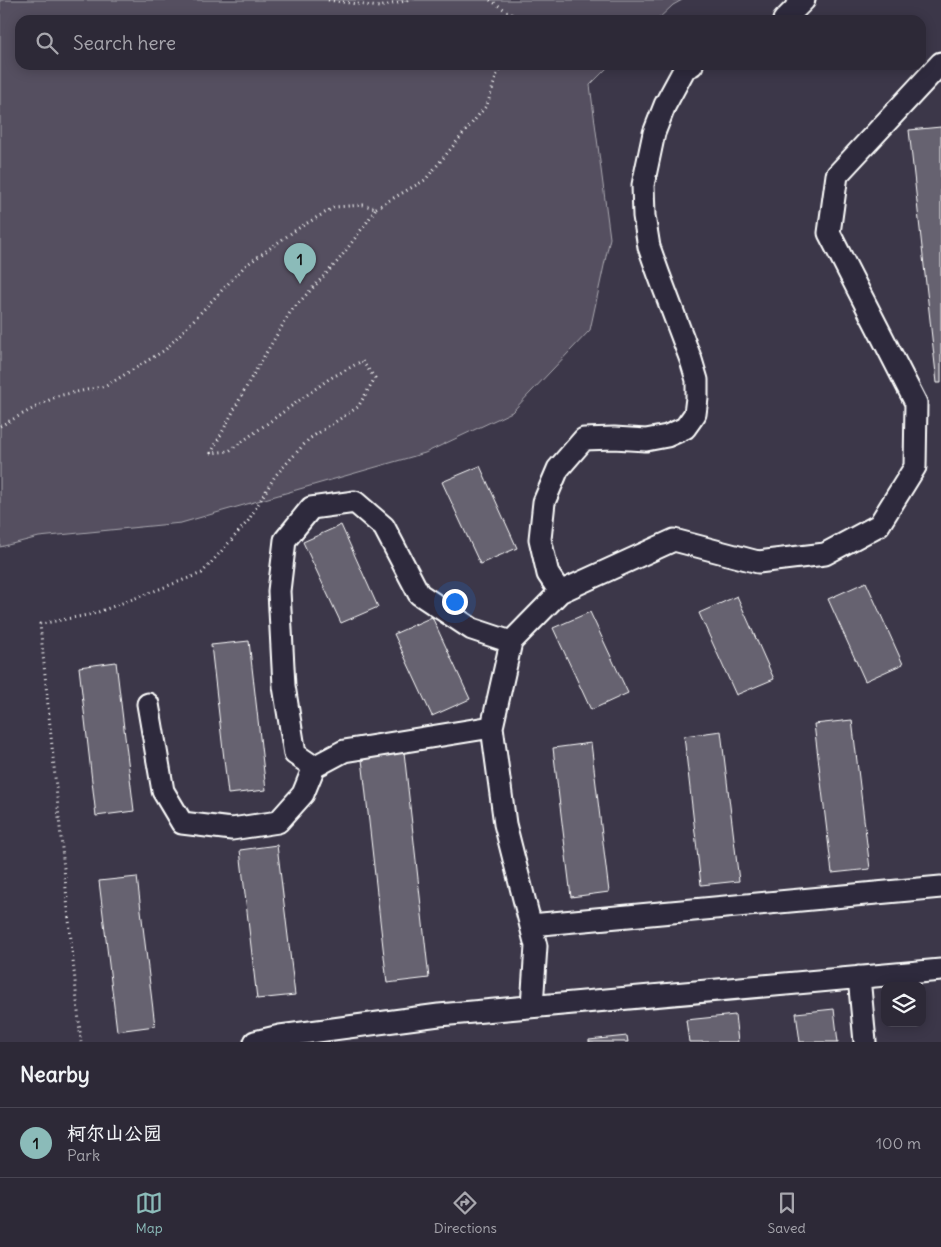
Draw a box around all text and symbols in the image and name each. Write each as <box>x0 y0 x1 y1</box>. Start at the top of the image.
search box <box>15 15 926 70</box>
icon: search <box>33 29 61 57</box>
text: Search here <box>73 31 176 55</box>
pin: 1 <box>284 243 316 284</box>
your location <box>442 589 468 615</box>
map controls <box>881 982 926 1027</box>
button: layers <box>881 982 926 1027</box>
text: Nearby <box>20 1061 90 1088</box>
text: 柯尔山公园 <box>67 1121 162 1145</box>
text: 1 <box>33 1133 39 1153</box>
text: 100 m <box>876 1133 921 1153</box>
text: Park <box>67 1145 100 1165</box>
tab: Map <box>135 1189 163 1237</box>
tab: Directions <box>434 1189 497 1237</box>
tab: Saved <box>767 1189 806 1237</box>

